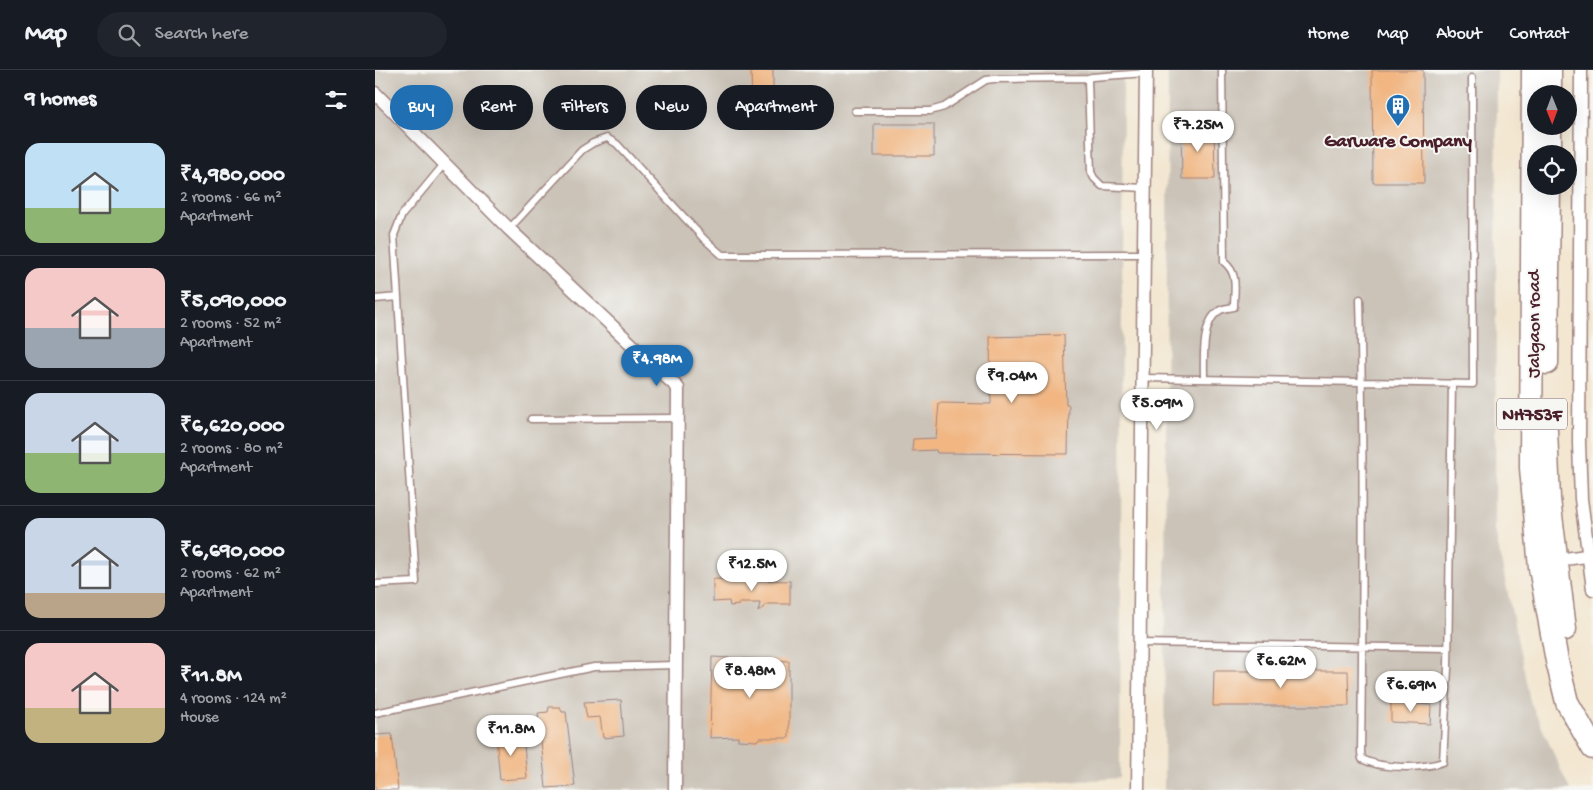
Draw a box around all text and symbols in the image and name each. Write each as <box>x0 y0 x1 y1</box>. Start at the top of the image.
search box <box>97 12 447 57</box>
text: Map <box>25 20 67 49</box>
icon: search <box>115 21 143 49</box>
text: Search here <box>155 23 248 46</box>
text: Home <box>1307 24 1349 45</box>
text: Map <box>1377 24 1408 45</box>
text: About <box>1436 24 1482 45</box>
text: Contact <box>1510 24 1568 45</box>
chip: Buy <box>390 85 453 130</box>
chip: Rent <box>463 85 533 130</box>
chip: Filters <box>543 85 626 130</box>
chip: New <box>636 85 707 130</box>
chip: Apartment <box>717 85 834 130</box>
north arrow <box>1527 85 1577 135</box>
map controls <box>1527 85 1577 195</box>
icon: filters <box>322 86 350 114</box>
text: 9 homes <box>25 88 96 113</box>
building icon: Garware Company <box>1385 93 1411 127</box>
pin: ₹7.25M <box>1157 111 1239 153</box>
text: ₹7.25M <box>1173 117 1223 136</box>
place label: Garware Company <box>1324 131 1472 154</box>
button: locate <box>1527 145 1577 195</box>
icon: home <box>65 163 125 223</box>
text: ₹4,980,000 <box>180 164 285 189</box>
text: 2 rooms · 66 m² <box>180 189 281 208</box>
text: Apartment <box>180 208 252 227</box>
street label: Jalgaon road <box>1524 268 1547 378</box>
icon: home <box>65 288 125 348</box>
text: ₹5,090,000 <box>180 290 286 315</box>
text: 2 rooms · 52 m² <box>180 315 282 334</box>
text: Apartment <box>180 334 252 353</box>
pin: ₹4.98M <box>616 344 698 387</box>
text: ₹4.98M <box>632 351 682 370</box>
pin: ₹9.04M <box>971 362 1053 404</box>
text: ₹9.04M <box>987 368 1037 387</box>
pin: ₹5.09M <box>1116 388 1198 431</box>
text: ₹5.09M <box>1132 395 1182 414</box>
road number: NH753F <box>1497 398 1567 429</box>
icon: home <box>65 413 125 473</box>
text: ₹6,620,000 <box>180 415 284 440</box>
text: 2 rooms · 80 m² <box>180 440 283 459</box>
text: Apartment <box>180 459 252 478</box>
icon: home <box>65 538 125 598</box>
text: ₹6,690,000 <box>180 540 285 565</box>
pin: ₹12.5M <box>711 550 793 592</box>
text: ₹12.5M <box>728 556 776 575</box>
text: 2 rooms · 62 m² <box>180 565 281 584</box>
text: Apartment <box>180 584 252 603</box>
pin: ₹6.62M <box>1240 646 1322 689</box>
text: ₹6.62M <box>1256 653 1306 672</box>
pin: ₹8.48M <box>709 656 791 699</box>
icon: home <box>65 663 125 723</box>
text: ₹8.48M <box>725 663 775 682</box>
text: ₹11.8M <box>180 665 242 690</box>
pin: ₹6.69M <box>1370 670 1452 713</box>
text: ₹6.69M <box>1386 677 1436 696</box>
text: 4 rooms · 124 m² <box>180 690 287 709</box>
text: House <box>180 709 219 728</box>
pin: ₹11.8M <box>470 714 552 757</box>
text: ₹11.8M <box>488 721 534 740</box>

